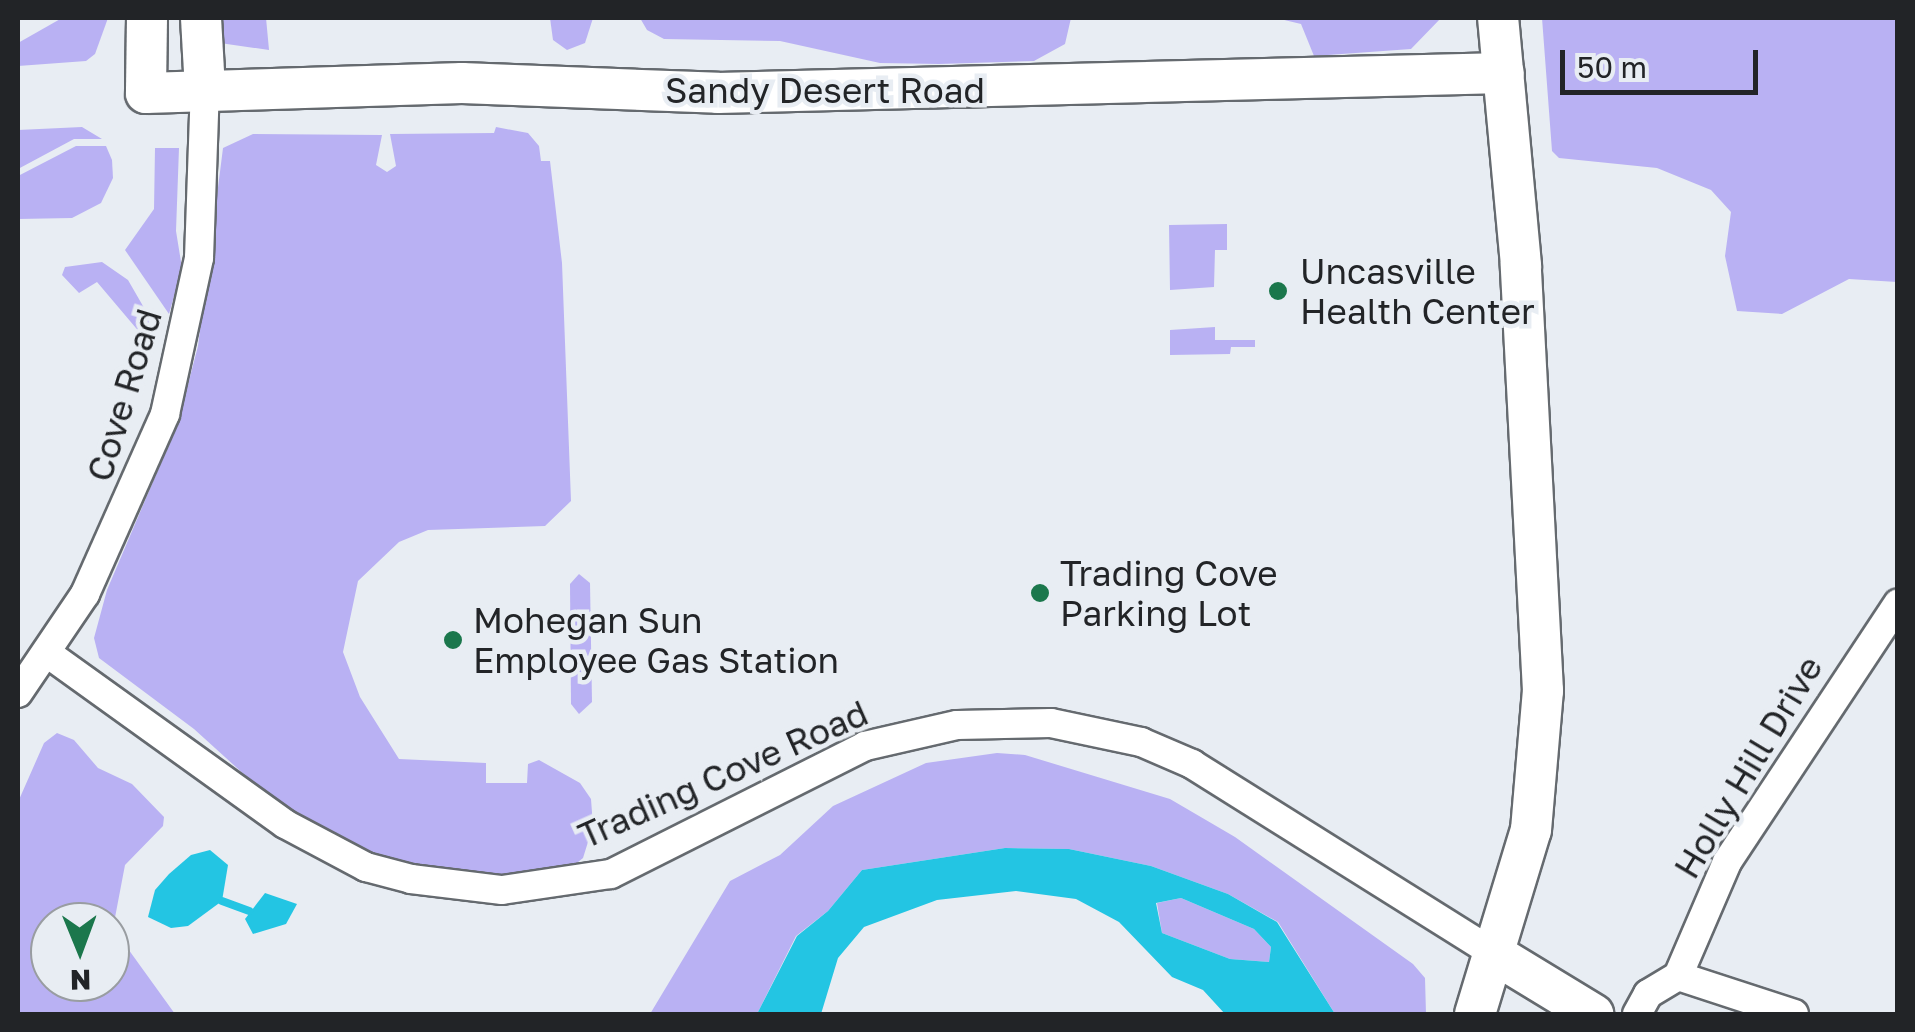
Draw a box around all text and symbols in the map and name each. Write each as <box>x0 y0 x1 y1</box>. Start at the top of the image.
scale bar <box>1565 30 1762 92</box>
text: 50 m <box>1577 49 1647 85</box>
street label: Sandy Desert Road <box>665 69 985 111</box>
place label: Uncasville Health Center <box>1300 250 1535 332</box>
marker: Uncasville Health Center <box>1265 278 1291 304</box>
street label: Cove Road <box>78 304 170 486</box>
place label: Trading Cove Parking Lot <box>1060 552 1278 634</box>
marker: Trading Cove Parking Lot <box>1029 582 1051 604</box>
place label: Mohegan Sun Employee Gas Station <box>473 599 839 681</box>
marker: Mohegan Sun Employee Gas Station <box>442 629 464 651</box>
street label: Holly Hill Drive <box>1665 648 1831 886</box>
street label: Trading Cove Road <box>572 691 874 857</box>
north arrow <box>30 902 130 1002</box>
text: N <box>70 964 91 997</box>

